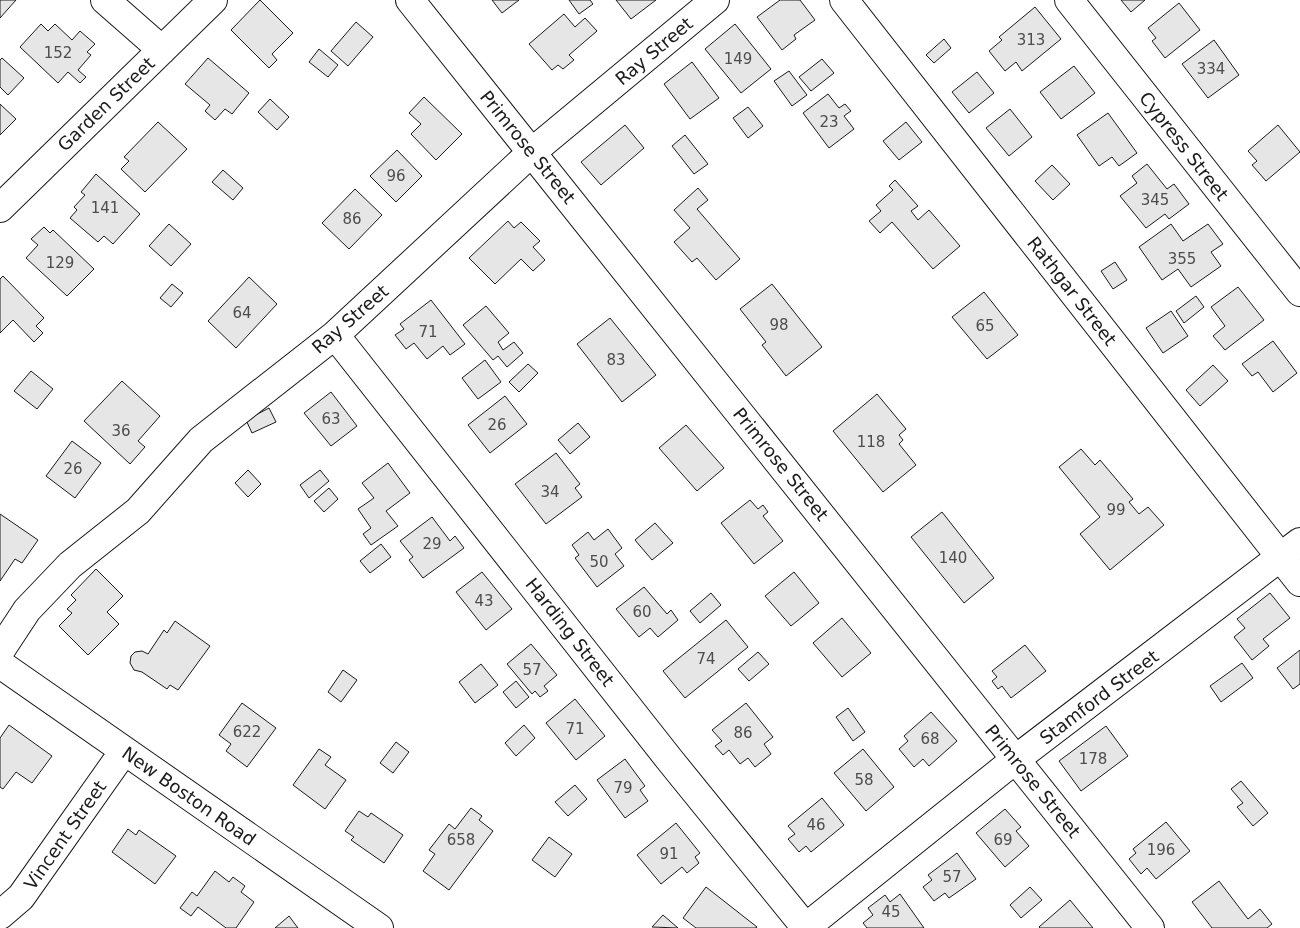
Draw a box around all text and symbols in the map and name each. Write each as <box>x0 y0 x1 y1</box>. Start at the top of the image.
street label: Ray Street <box>611 13 697 89</box>
house number: 313 <box>1017 31 1045 49</box>
house number: 152 <box>44 44 72 62</box>
house number: 149 <box>724 50 752 68</box>
street label: Garden Street <box>53 53 159 155</box>
house number: 334 <box>1197 60 1225 78</box>
street label: Primrose Street <box>476 86 580 208</box>
street label: Cypress Street <box>1135 88 1233 204</box>
house number: 23 <box>819 113 839 131</box>
house number: 96 <box>386 167 406 185</box>
house number: 345 <box>1141 191 1169 209</box>
house number: 141 <box>91 199 119 217</box>
house number: 86 <box>342 210 362 228</box>
street label: Rathgar Street <box>1023 233 1121 349</box>
house number: 355 <box>1168 250 1196 268</box>
house number: 129 <box>46 254 74 272</box>
street label: Ray Street <box>308 280 392 358</box>
house number: 64 <box>232 304 252 322</box>
house number: 98 <box>769 316 789 334</box>
house number: 65 <box>975 317 995 335</box>
house number: 71 <box>418 323 438 341</box>
house number: 83 <box>606 351 626 369</box>
street label: Primrose Street <box>729 403 833 525</box>
house number: 63 <box>321 410 341 428</box>
house number: 26 <box>487 416 507 434</box>
house number: 36 <box>111 422 131 440</box>
house number: 118 <box>857 433 885 451</box>
house number: 26 <box>63 460 83 478</box>
house number: 34 <box>540 483 560 501</box>
house number: 99 <box>1106 501 1126 519</box>
house number: 29 <box>422 535 442 553</box>
house number: 140 <box>939 549 967 567</box>
house number: 50 <box>589 553 609 571</box>
street label: Harding Street <box>521 574 619 690</box>
house number: 43 <box>474 592 494 610</box>
house number: 60 <box>632 603 652 621</box>
street label: Stamford Street <box>1035 645 1163 749</box>
house number: 74 <box>696 650 716 668</box>
house number: 57 <box>522 661 542 679</box>
house number: 71 <box>565 720 585 738</box>
street label: Primrose Street <box>981 720 1085 842</box>
house number: 622 <box>233 723 261 741</box>
house number: 86 <box>733 724 753 742</box>
house number: 68 <box>920 730 940 748</box>
street label: New Boston Road <box>118 742 260 850</box>
house number: 178 <box>1079 750 1107 768</box>
house number: 58 <box>854 771 874 789</box>
street label: Vincent Street <box>20 776 110 894</box>
house number: 79 <box>613 779 633 797</box>
house number: 46 <box>806 816 826 834</box>
house number: 658 <box>447 831 475 849</box>
house number: 69 <box>993 831 1013 849</box>
house number: 196 <box>1147 841 1175 859</box>
house number: 91 <box>659 845 679 863</box>
house number: 57 <box>942 868 962 886</box>
house number: 45 <box>881 903 901 921</box>

